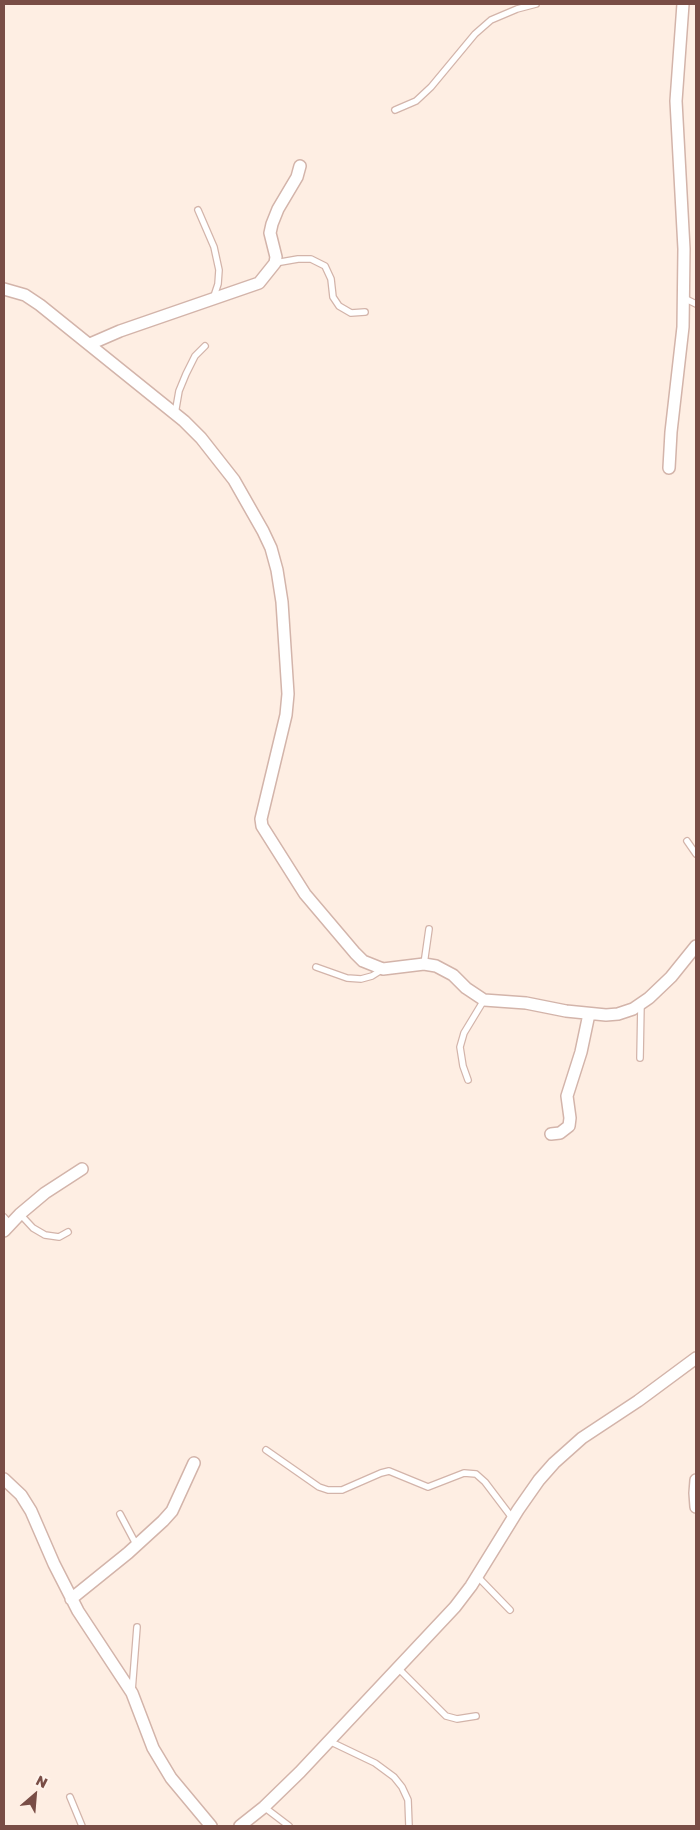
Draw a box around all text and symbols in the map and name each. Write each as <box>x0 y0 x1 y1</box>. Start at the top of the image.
north arrow <box>10 1770 60 1820</box>
text: N <box>33 1771 51 1791</box>

